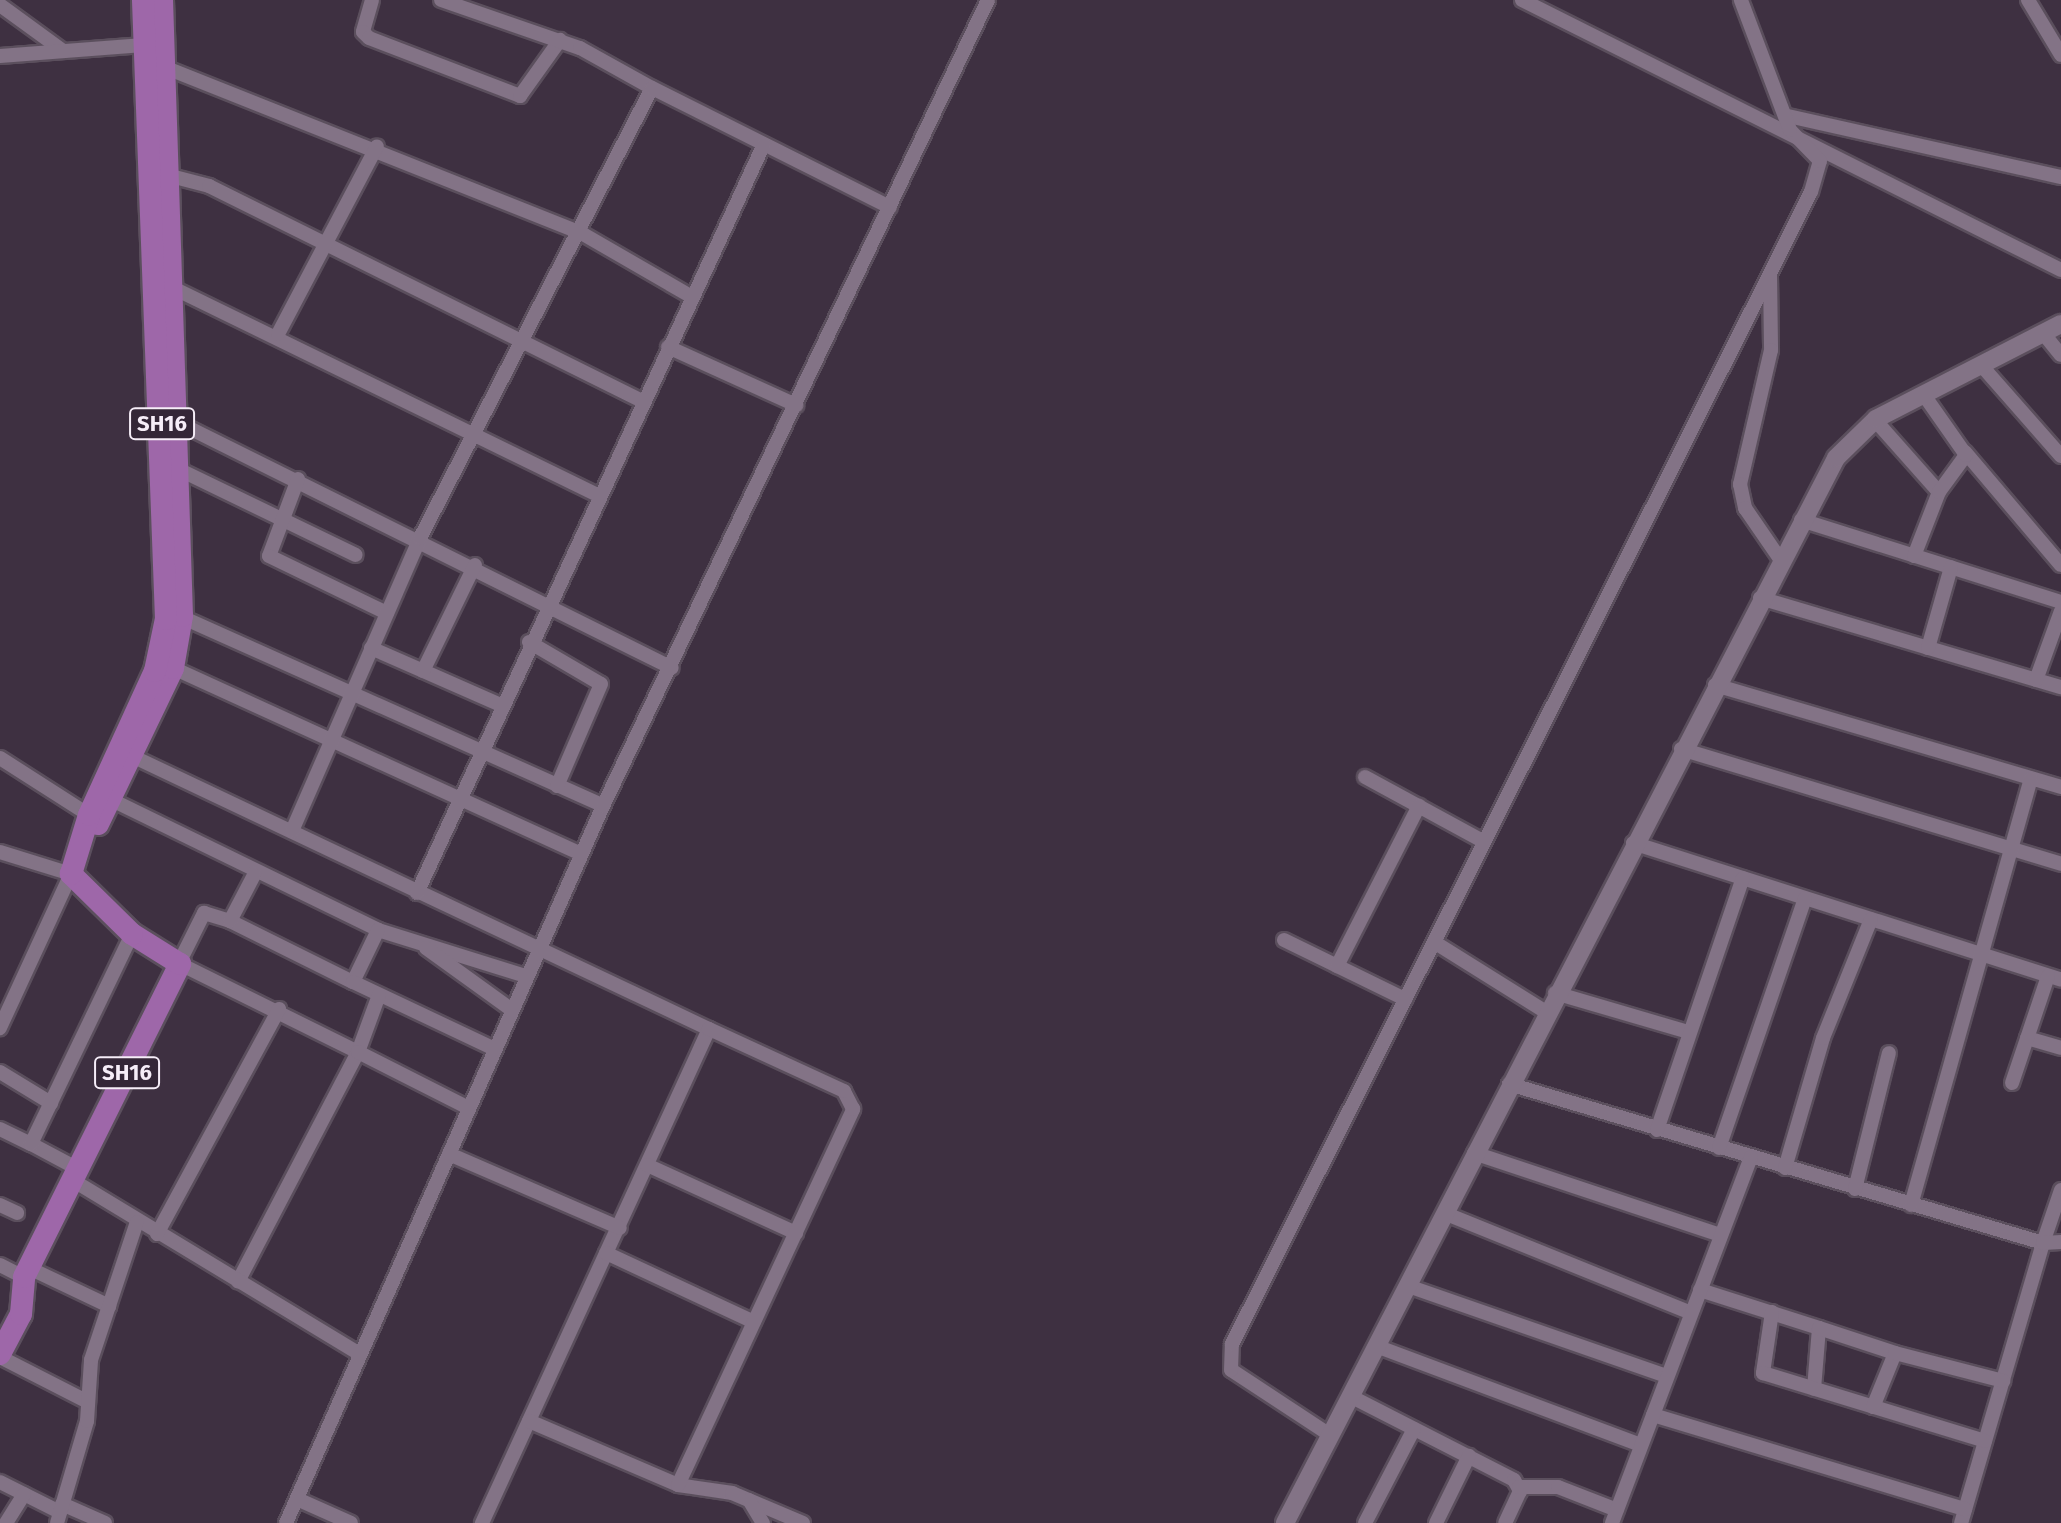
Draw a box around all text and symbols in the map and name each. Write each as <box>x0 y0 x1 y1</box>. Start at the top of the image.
road number: SH16 <box>128 406 196 442</box>
road number: SH16 <box>93 1055 161 1091</box>

